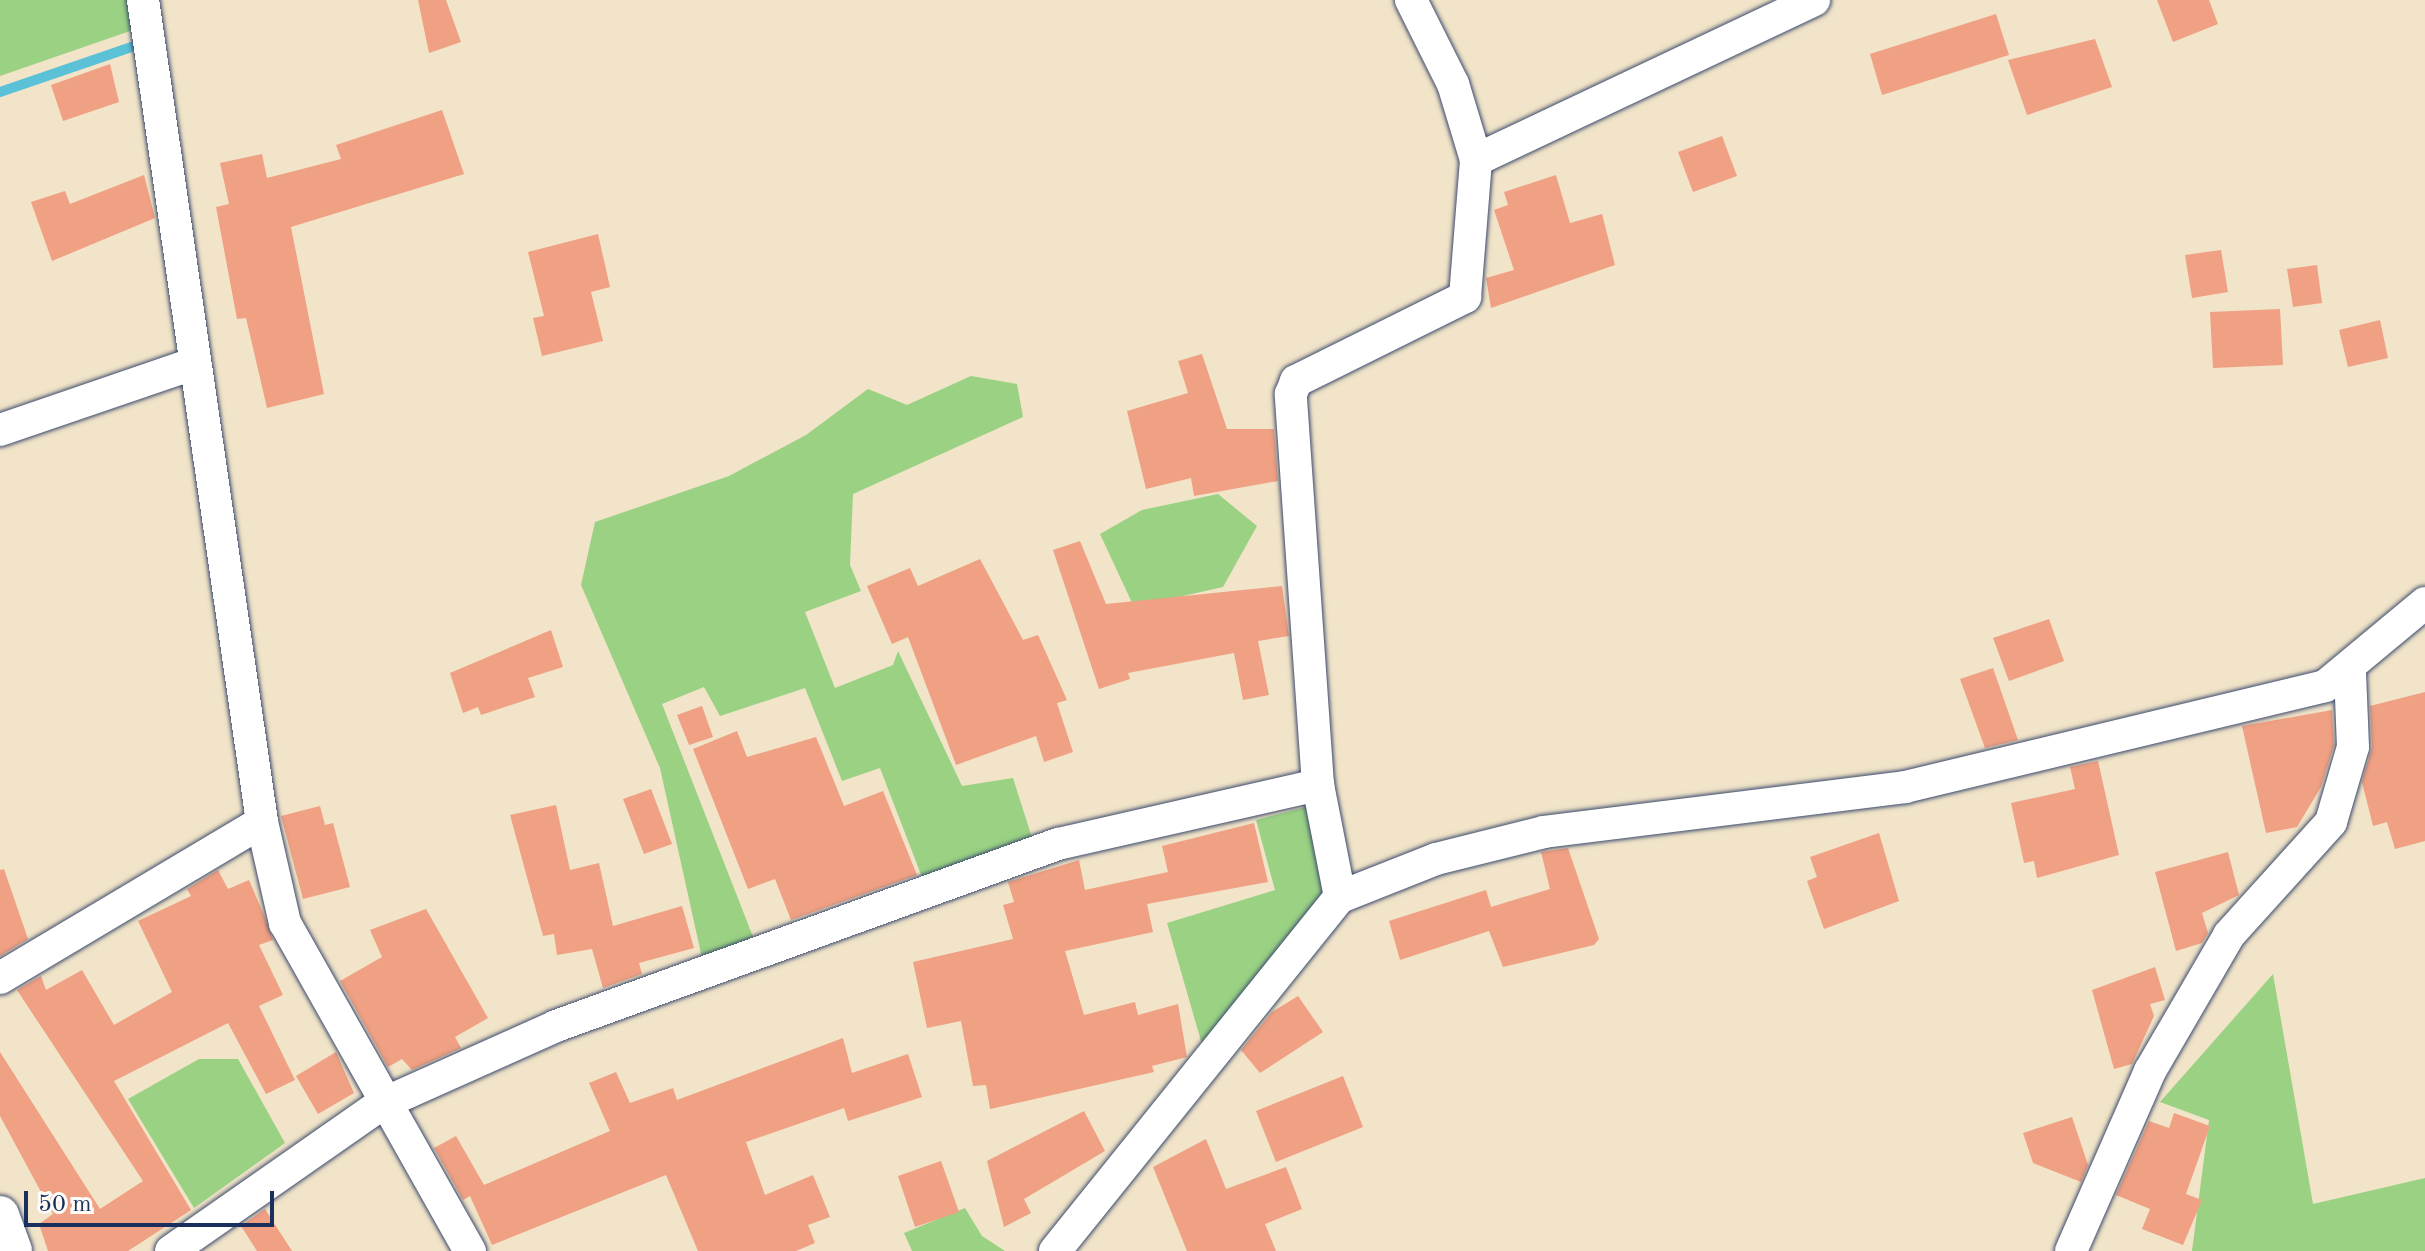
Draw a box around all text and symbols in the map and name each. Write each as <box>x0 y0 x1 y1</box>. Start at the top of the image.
scale bar <box>28 1175 278 1225</box>
text: 50 m <box>38 1193 92 1217</box>

